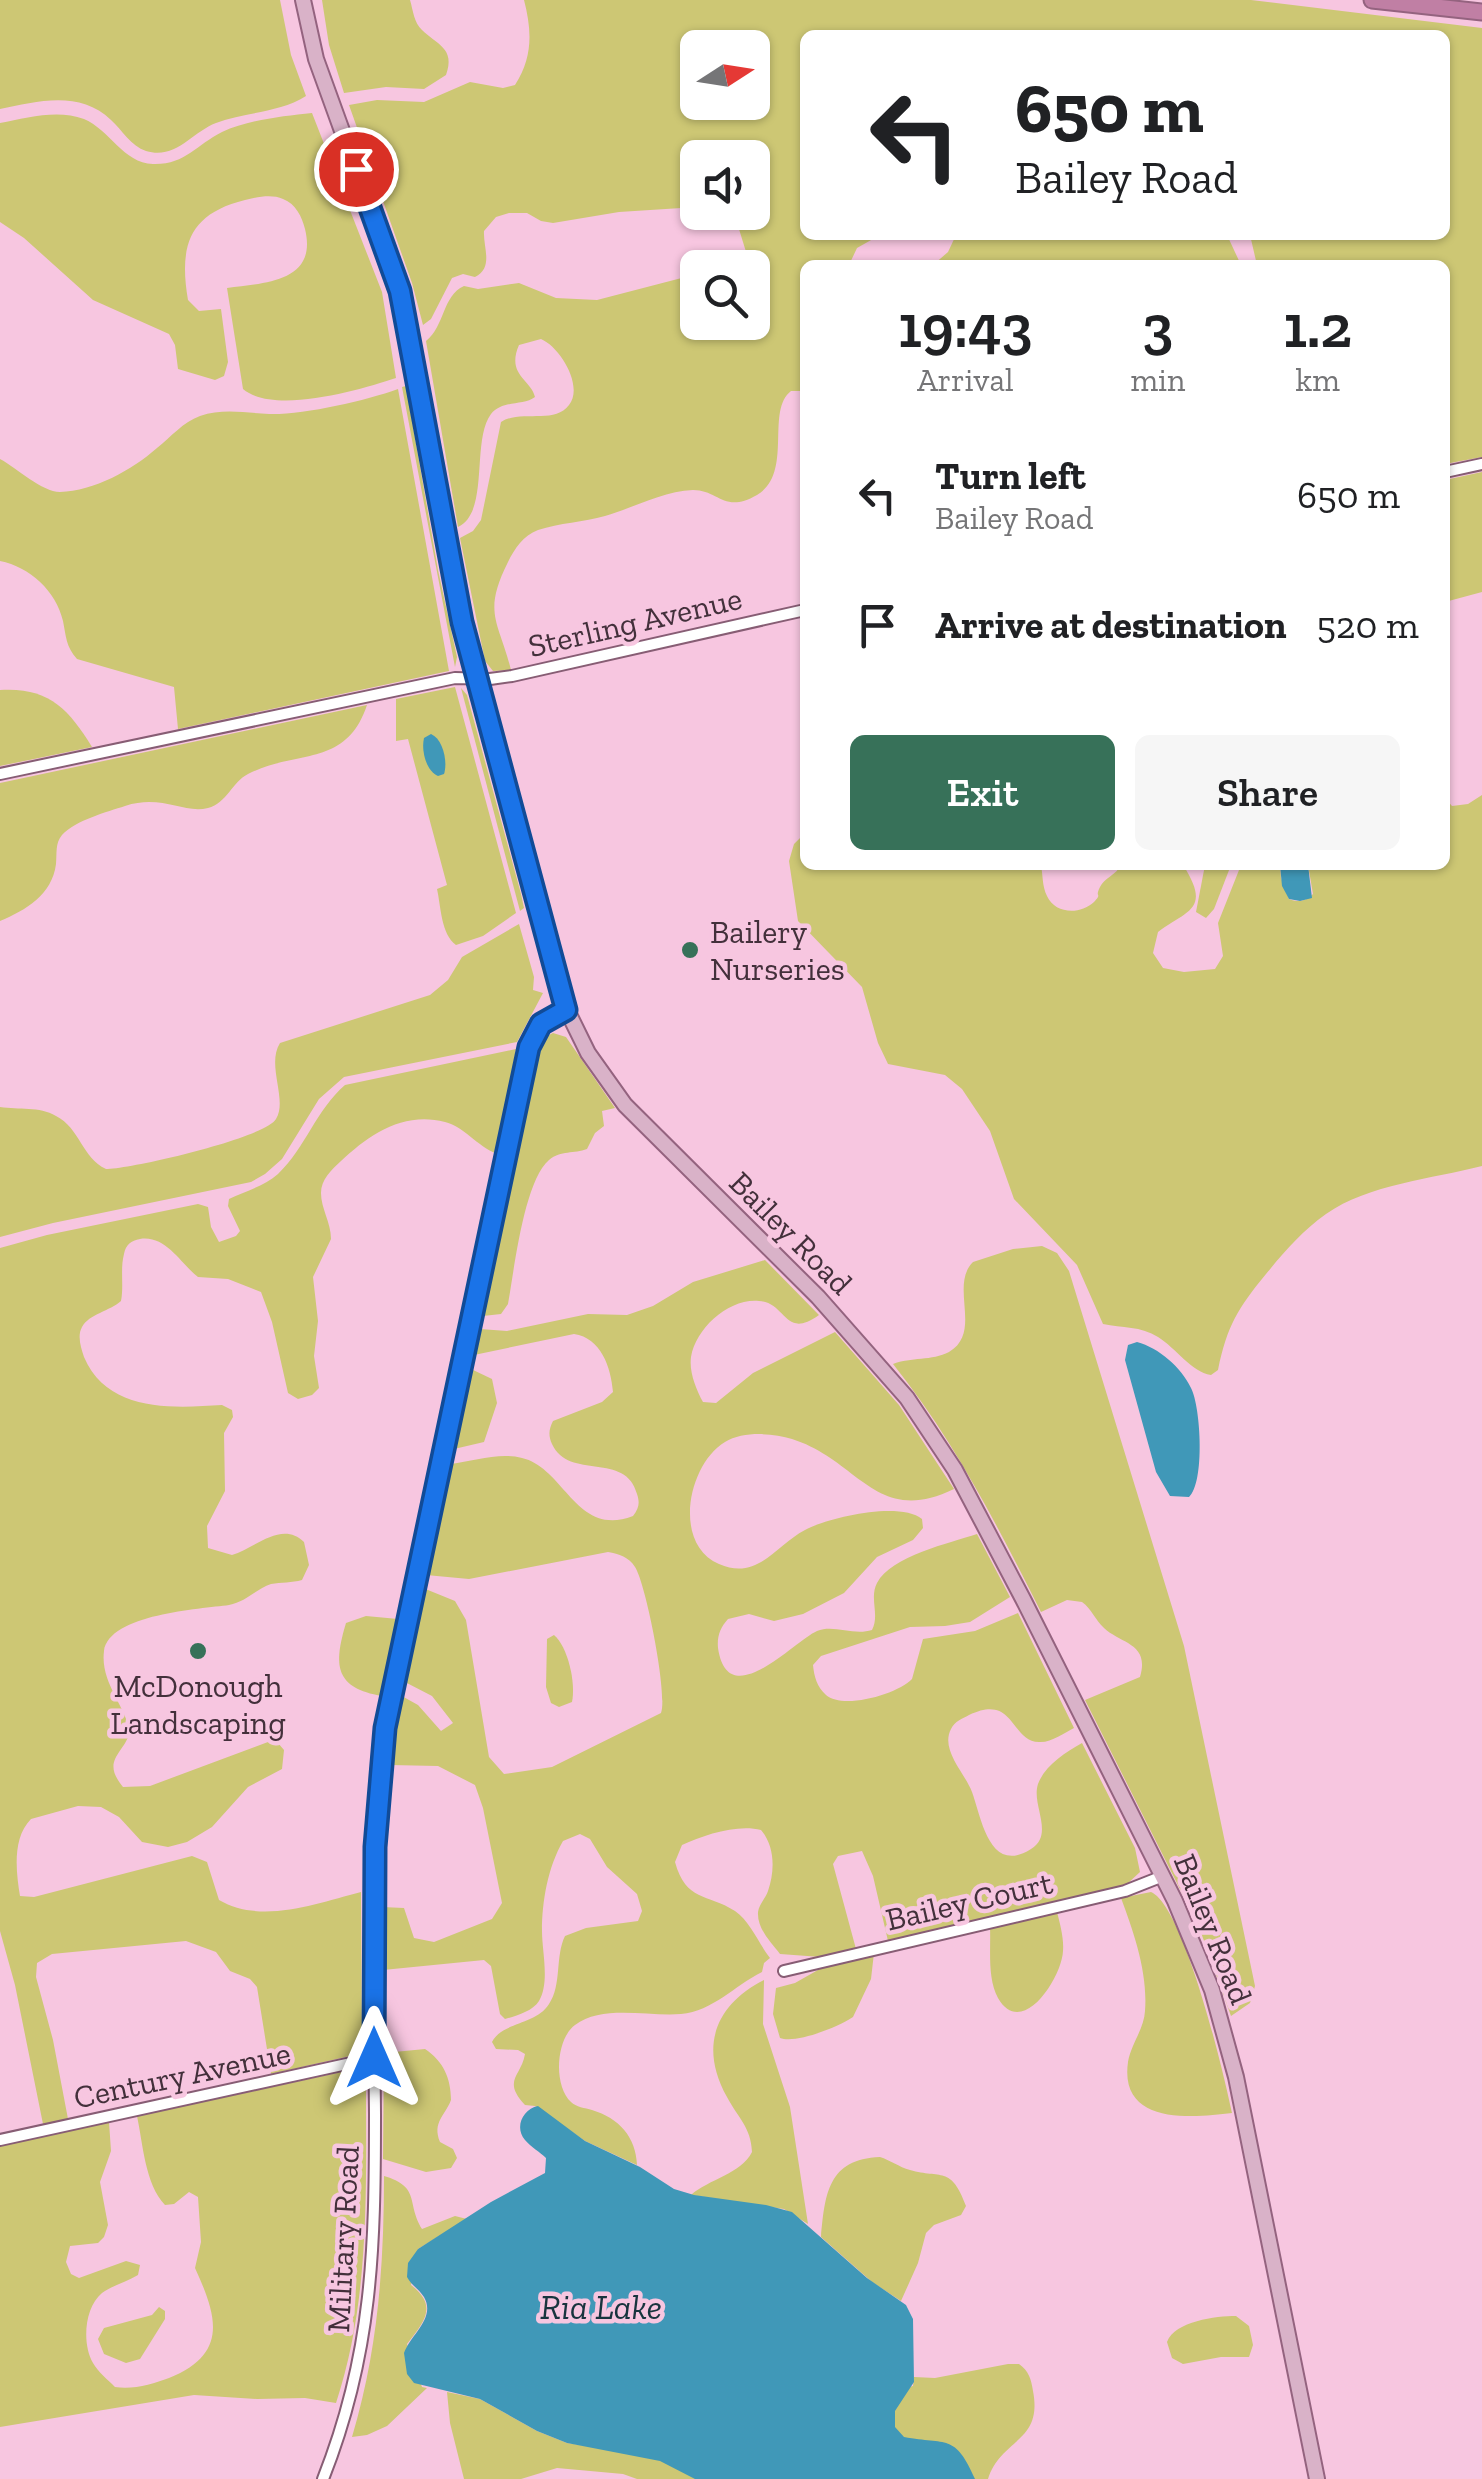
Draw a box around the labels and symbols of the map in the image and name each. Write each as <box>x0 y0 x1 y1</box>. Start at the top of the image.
north arrow <box>680 30 770 120</box>
pin <box>314 127 399 212</box>
street label: Sterling Avenue <box>524 579 746 665</box>
place label: Bailery Nurseries <box>710 913 845 988</box>
marker: Bailery Nurseries <box>679 939 701 961</box>
street label: Bailey Road <box>722 1164 861 1303</box>
marker: McDonough Landscaping <box>187 1640 209 1662</box>
place label: McDonough Landscaping <box>110 1667 286 1742</box>
street label: Bailey Road <box>1166 1848 1260 2010</box>
street label: Bailey Court <box>882 1863 1056 1939</box>
position arrow <box>322 2006 426 2110</box>
street label: Century Avenue <box>70 2033 294 2117</box>
street label: Military Road <box>319 2144 367 2333</box>
water label: Ria Lake <box>540 2286 662 2328</box>

